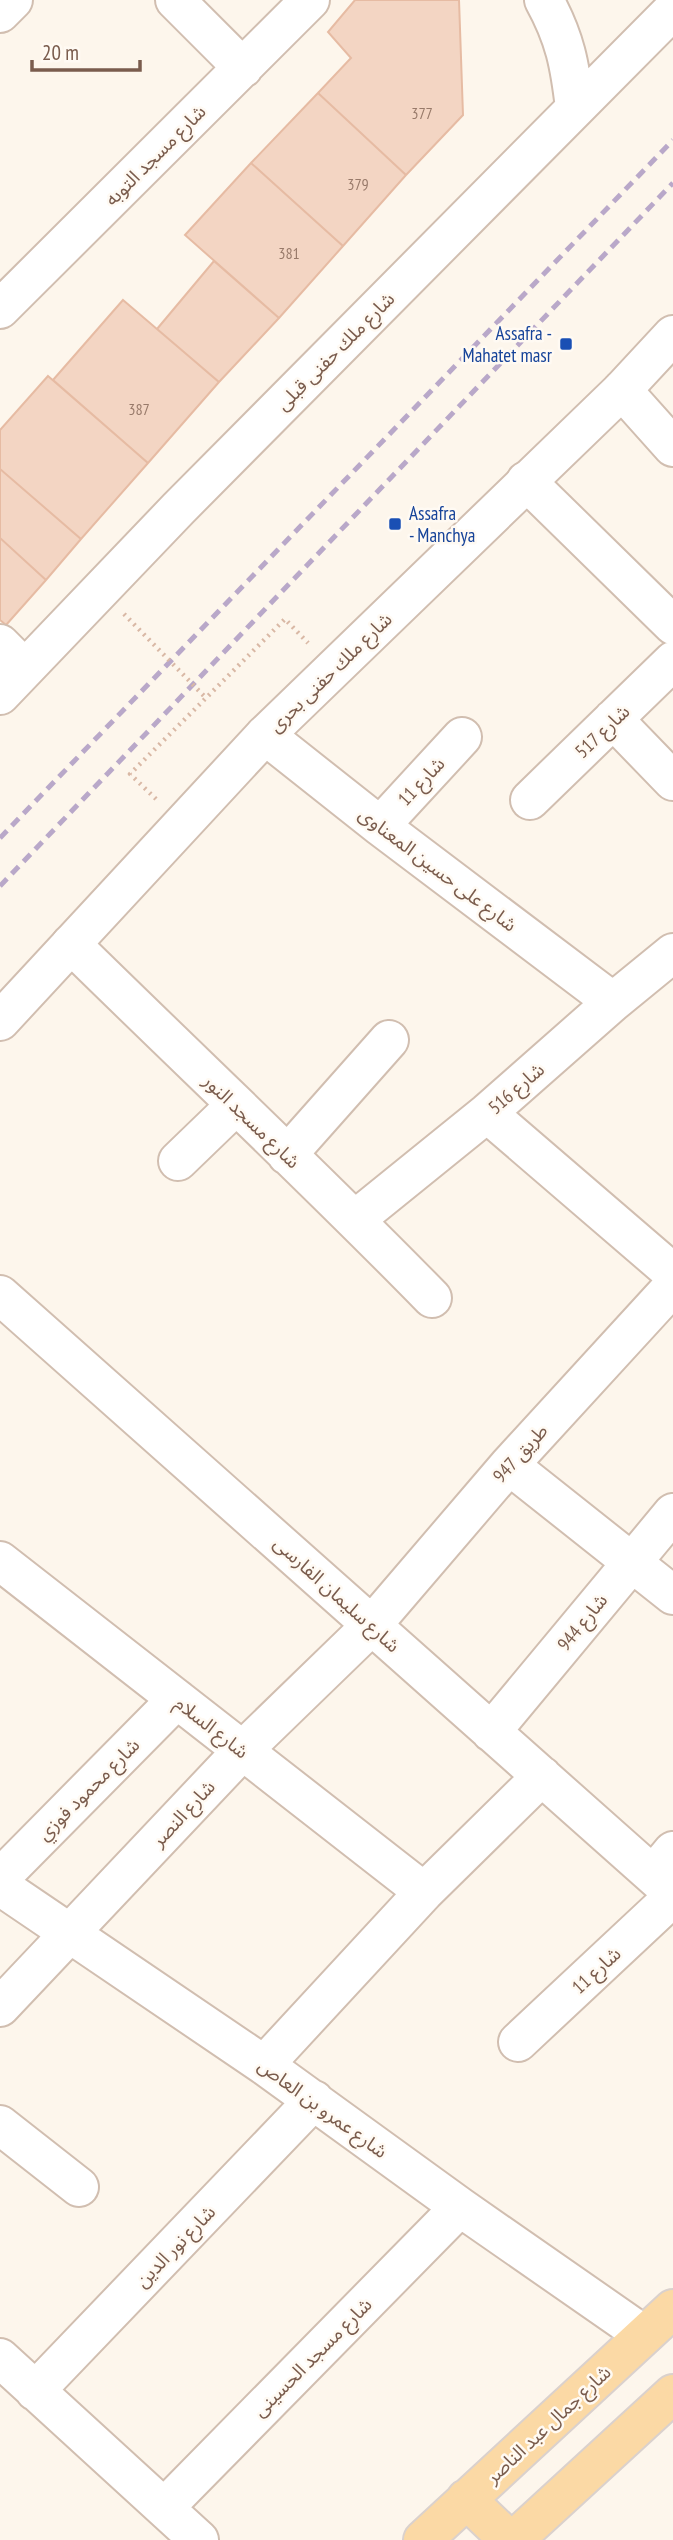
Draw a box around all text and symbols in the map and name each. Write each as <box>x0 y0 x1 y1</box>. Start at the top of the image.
scale bar <box>32 28 140 72</box>
text: 20 m <box>42 39 79 66</box>
street label: شارع مسجد التوبه <box>99 99 212 212</box>
house number: 377 <box>411 103 433 123</box>
house number: 379 <box>347 174 369 194</box>
house number: 381 <box>278 243 300 263</box>
street label: شارع ملك حفنى قبلى <box>271 287 401 417</box>
place label: Assafra - Mahatet masr <box>463 321 553 367</box>
marker: Assafra - Mahatet masr <box>558 336 574 352</box>
house number: 387 <box>128 399 150 419</box>
place label: Assafra - Manchya <box>409 501 475 547</box>
marker: Assafra - Manchya <box>387 516 403 532</box>
street label: شارع ملك حفنى بحرى <box>263 607 398 739</box>
street label: شارع 517 <box>570 699 636 764</box>
street label: شارع 11 <box>392 752 451 812</box>
street label: شارع على حسين المعناوى <box>353 802 522 938</box>
street label: شارع 516 <box>483 1057 550 1120</box>
street label: شارع مسجد النور <box>196 1068 305 1175</box>
street label: طريق 947 <box>487 1419 553 1487</box>
street label: شارع سليمان الفارسى <box>267 1531 405 1659</box>
street label: شارع 944 <box>552 1589 614 1657</box>
street label: شارع السلام <box>168 1691 254 1766</box>
street label: شارع محمود فوزي <box>32 1733 147 1848</box>
street label: شارع النصر <box>145 1775 221 1853</box>
street label: شارع 11 <box>567 1941 627 2000</box>
street label: شارع عمرو بن العاص <box>252 2053 392 2165</box>
street label: شارع نور الدين <box>130 2200 222 2294</box>
street label: شارع مسجد الحسينى <box>247 2292 378 2423</box>
street label: شارع جمال عبد الناصر <box>480 2360 617 2490</box>

